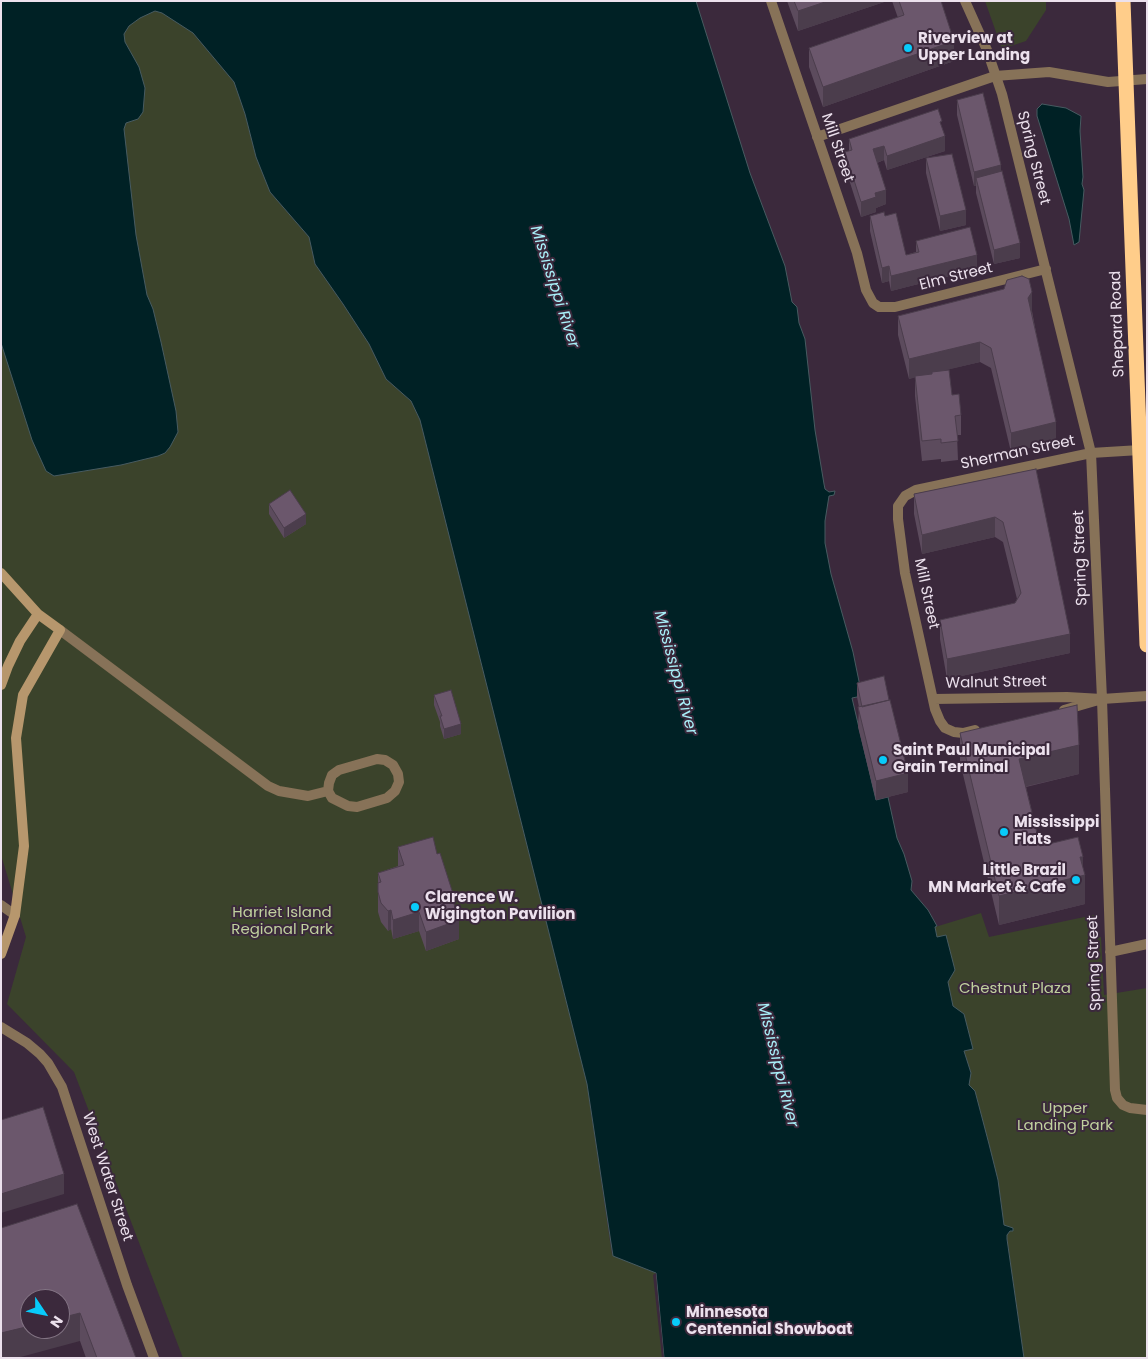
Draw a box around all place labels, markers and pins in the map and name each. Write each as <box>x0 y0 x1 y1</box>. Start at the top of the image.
place label: Riverview at Upper Landing <box>918 30 1030 65</box>
marker: Riverview at Upper Landing <box>902 42 914 54</box>
place label: Saint Paul Municipal Grain Terminal <box>893 742 1050 777</box>
marker: Saint Paul Municipal Grain Terminal <box>877 754 889 766</box>
place label: Mississippi Flats <box>1014 814 1099 849</box>
marker: Mississippi Flats <box>998 826 1010 838</box>
place label: Little Brazil MN Market & Cafe <box>928 862 1066 897</box>
marker: Little Brazil MN Market & Cafe <box>1070 874 1082 886</box>
place label: Clarence W. Wigington Paviliion <box>425 889 575 924</box>
marker: Clarence W. Wigington Paviliion <box>409 901 421 913</box>
place label: Minnesota Centennial Showboat <box>686 1304 852 1339</box>
marker: Minnesota Centennial Showboat <box>670 1316 682 1328</box>

